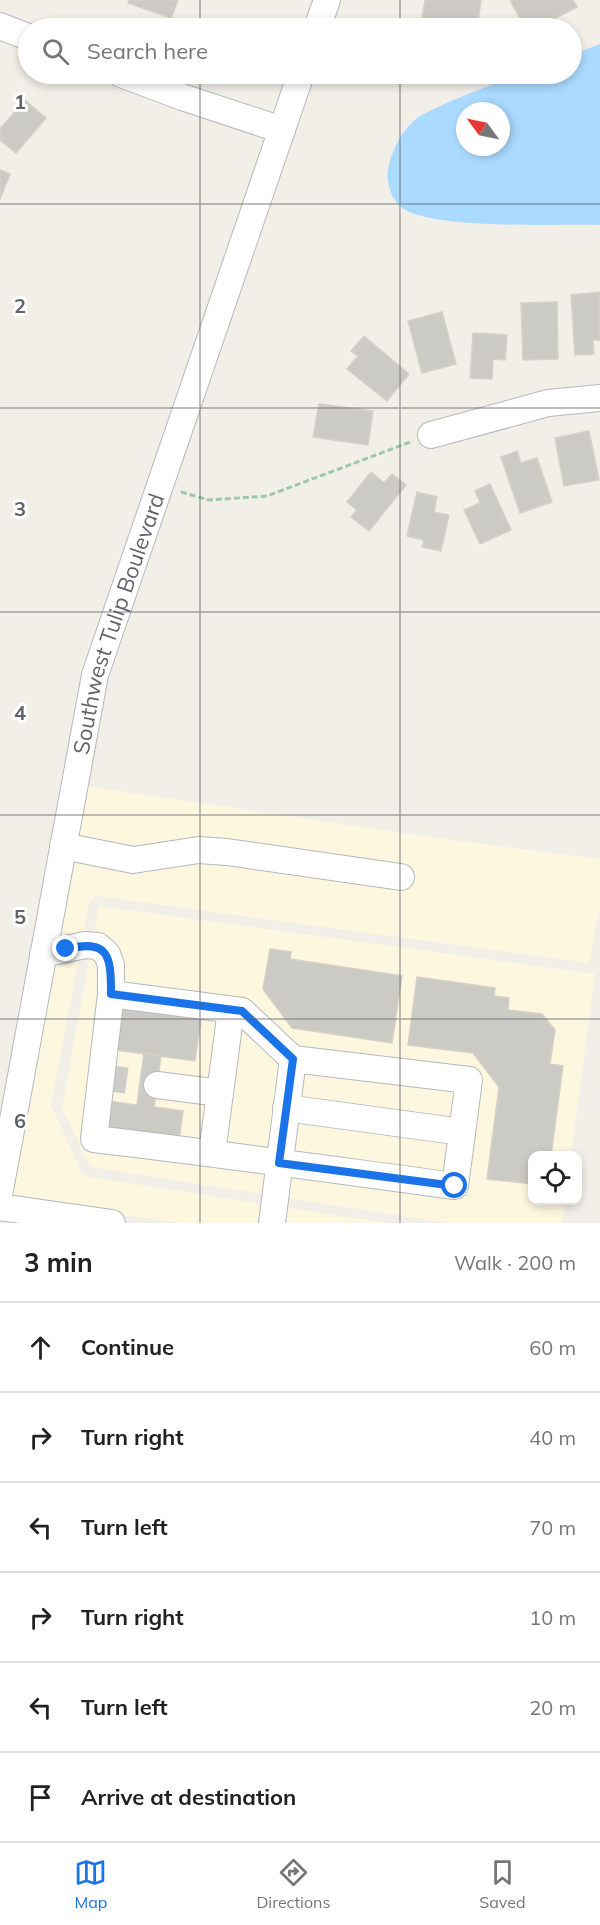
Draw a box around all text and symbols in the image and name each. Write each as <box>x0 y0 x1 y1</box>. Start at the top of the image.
search box <box>18 18 582 84</box>
icon: search <box>39 35 72 68</box>
text: Search here <box>87 37 208 65</box>
text: 1 <box>14 89 26 114</box>
north arrow <box>456 102 510 156</box>
text: 2 <box>14 293 26 318</box>
street label: Southwest Tulip Boulevard <box>67 490 170 757</box>
text: 3 <box>14 496 26 521</box>
text: 4 <box>14 700 26 725</box>
text: 5 <box>14 904 26 929</box>
route end <box>52 935 78 961</box>
text: 6 <box>14 1108 26 1133</box>
map controls <box>528 1151 582 1205</box>
button: locate <box>528 1151 582 1205</box>
route start <box>441 1172 467 1198</box>
text: 3 min <box>24 1246 93 1279</box>
text: Walk · 200 m <box>454 1250 576 1275</box>
icon: ahead <box>24 1331 57 1364</box>
text: Continue <box>81 1333 174 1361</box>
text: 60 m <box>529 1335 576 1360</box>
icon: right <box>24 1421 57 1454</box>
text: Turn right <box>81 1423 184 1451</box>
text: 40 m <box>529 1425 576 1450</box>
icon: left <box>24 1511 57 1544</box>
text: Turn left <box>81 1513 168 1541</box>
text: 70 m <box>529 1515 576 1540</box>
icon: right <box>24 1601 57 1634</box>
text: Turn right <box>81 1603 184 1631</box>
text: 10 m <box>529 1605 576 1630</box>
icon: left <box>24 1691 57 1724</box>
text: Turn left <box>81 1693 168 1721</box>
text: 20 m <box>529 1695 576 1720</box>
icon: arrive <box>24 1781 57 1814</box>
text: Arrive at destination <box>81 1783 296 1811</box>
tab: Map <box>74 1856 107 1912</box>
tab: Directions <box>256 1856 330 1912</box>
tab: Saved <box>479 1856 526 1912</box>

